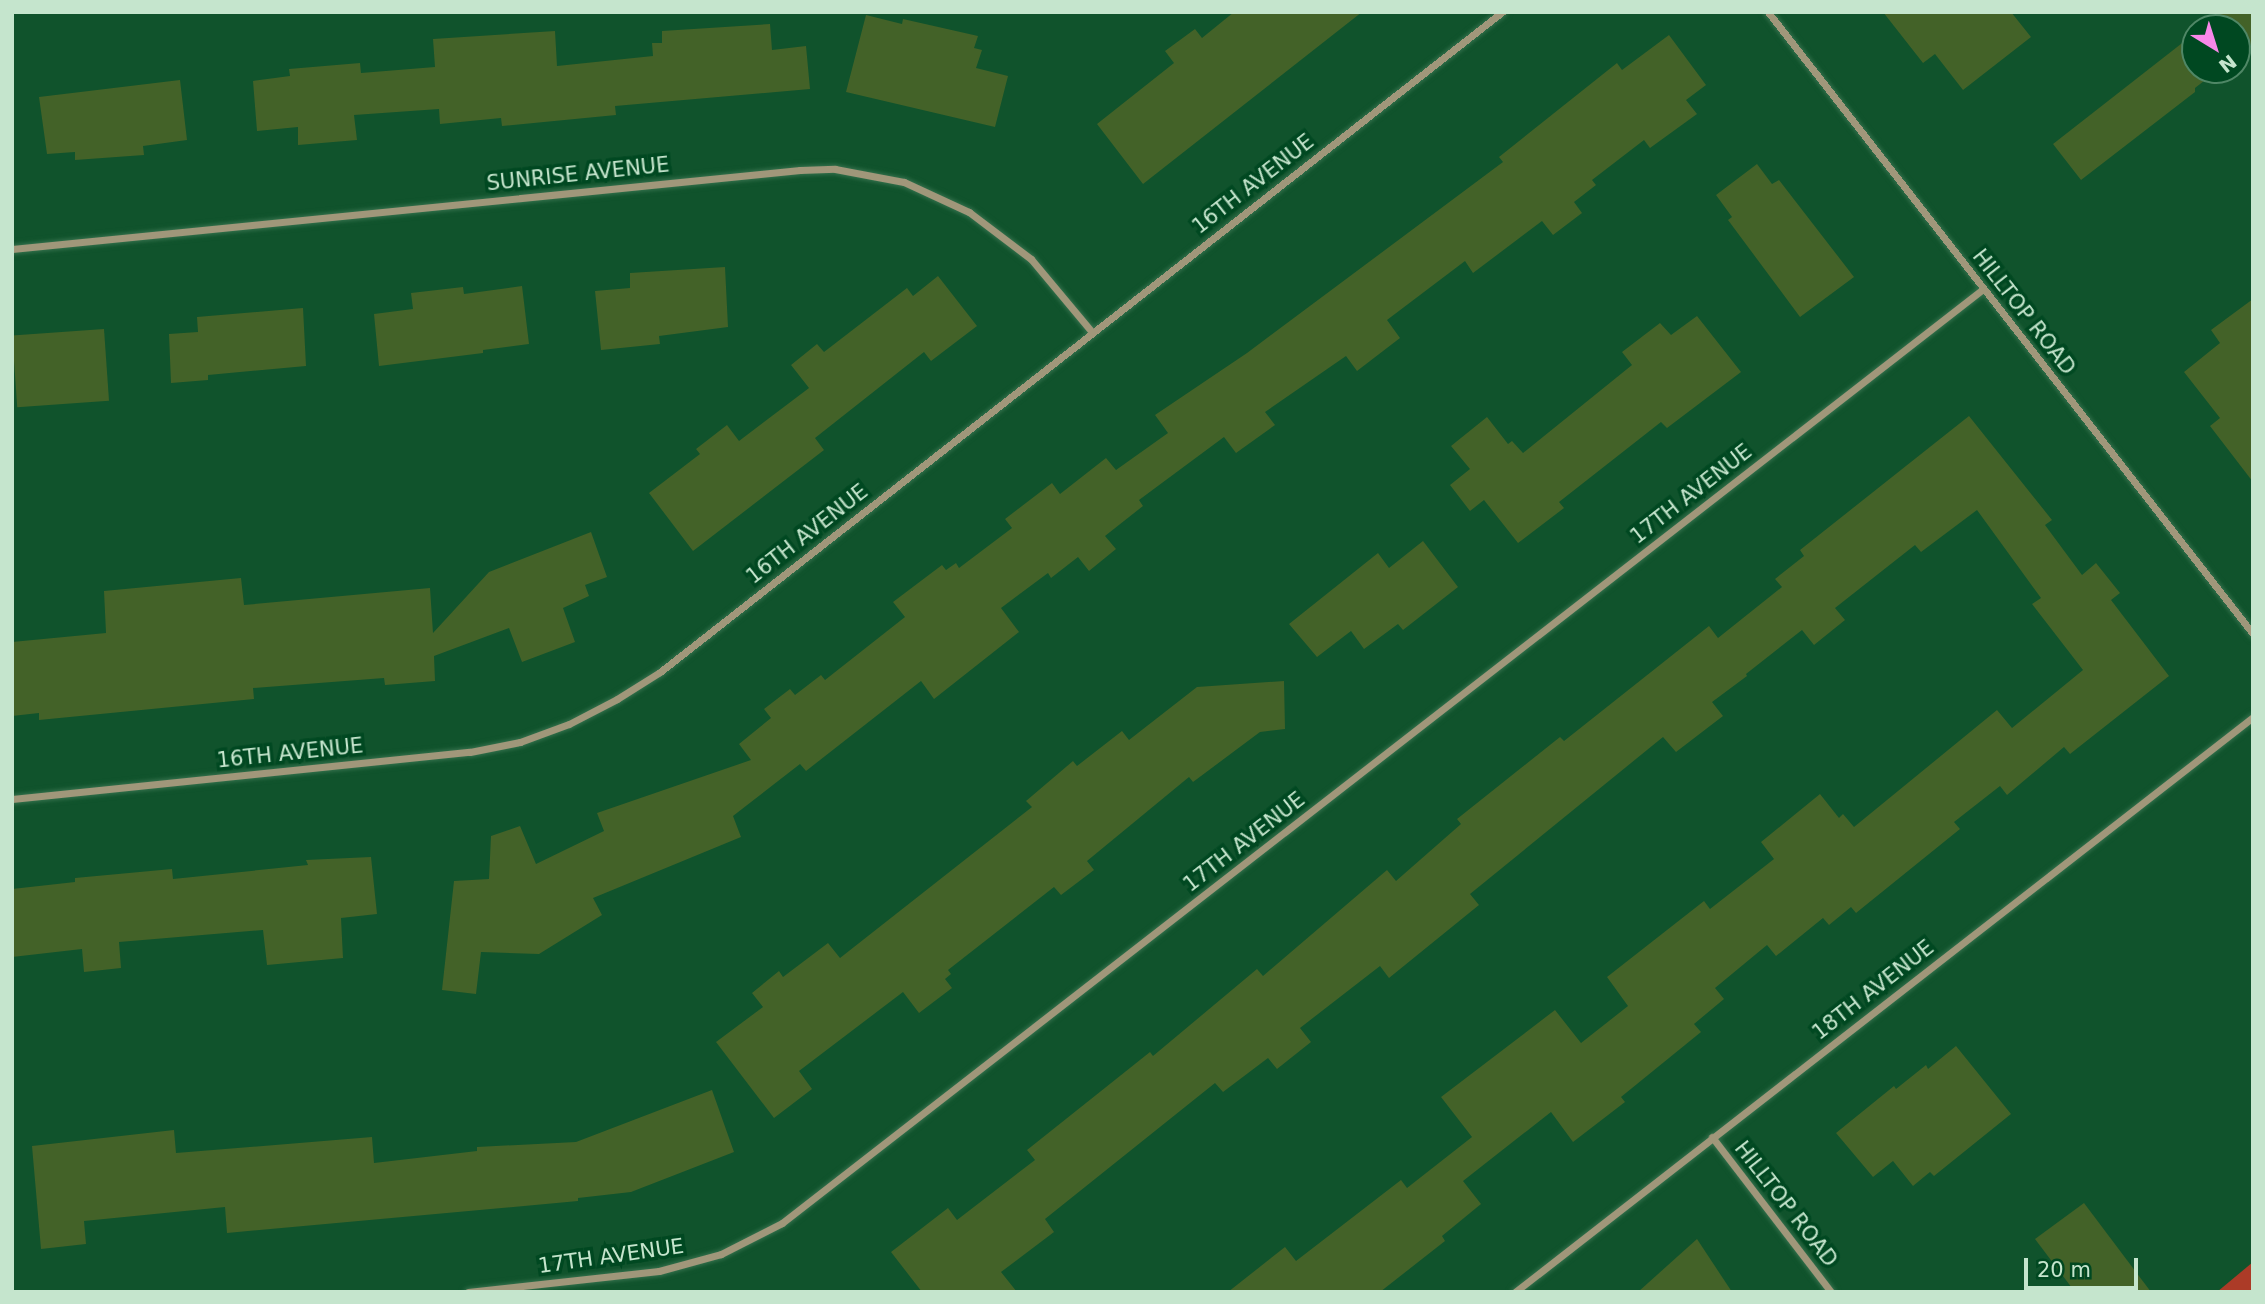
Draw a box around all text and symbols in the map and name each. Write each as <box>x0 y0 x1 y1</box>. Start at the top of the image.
north arrow <box>2181 14 2251 84</box>
text: N <box>2215 50 2241 78</box>
street label: 16TH AVENUE <box>1187 129 1319 239</box>
street label: SUNRISE AVENUE <box>485 152 671 196</box>
street label: HILLTOP ROAD <box>1967 244 2081 380</box>
street label: 17TH AVENUE <box>1625 439 1757 549</box>
street label: 16TH AVENUE <box>741 479 873 589</box>
street label: 16TH AVENUE <box>216 733 364 773</box>
street label: 17TH AVENUE <box>1178 787 1310 897</box>
street label: 18TH AVENUE <box>1807 935 1939 1045</box>
street label: HILLTOP ROAD <box>1729 1136 1843 1272</box>
street label: 17TH AVENUE <box>536 1233 686 1279</box>
scale bar <box>2027 1244 2141 1288</box>
text: 20 m <box>2037 1258 2091 1282</box>

